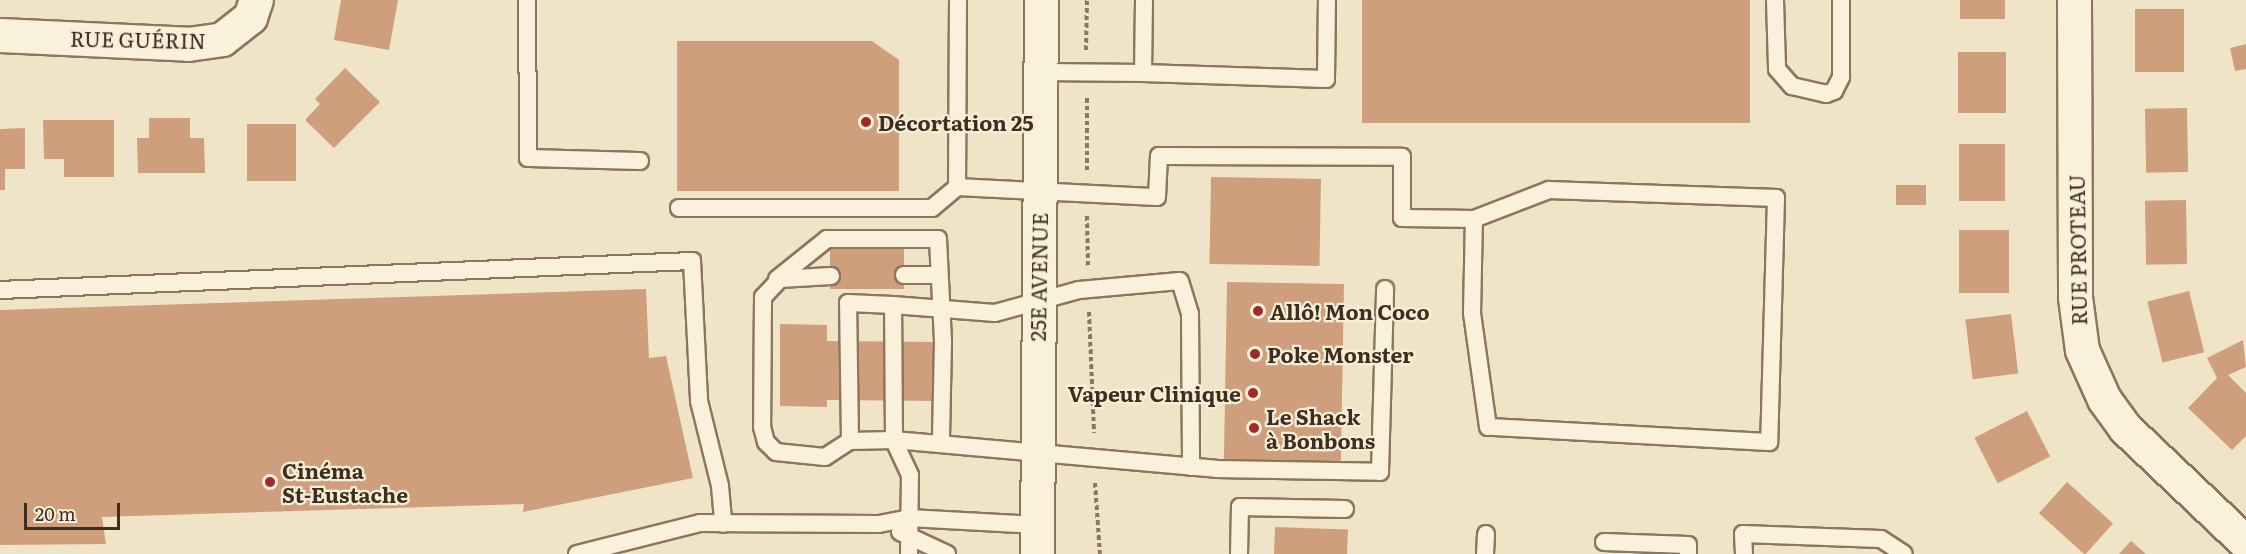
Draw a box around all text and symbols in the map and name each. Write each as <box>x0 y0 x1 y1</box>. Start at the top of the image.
street label: RUE GUÉRIN <box>70 25 206 53</box>
place label: Décortation 25 <box>878 109 1034 135</box>
marker: Décortation 25 <box>859 115 873 129</box>
street label: RUE PROTEAU <box>2063 174 2091 326</box>
street label: 25E AVENUE <box>1024 212 1052 342</box>
place label: Allô! Mon Coco <box>1270 298 1430 324</box>
marker: Allô! Mon Coco <box>1251 304 1265 318</box>
place label: Poke Monster <box>1267 341 1414 367</box>
marker: Poke Monster <box>1248 347 1262 361</box>
place label: Vapeur Clinique <box>1068 380 1241 406</box>
marker: Vapeur Clinique <box>1246 386 1260 400</box>
place label: Le Shack à Bonbons <box>1266 403 1375 453</box>
marker: Le Shack à Bonbons <box>1247 421 1261 435</box>
place label: Cinéma St-Eustache <box>282 457 408 507</box>
marker: Cinéma St-Eustache <box>263 475 277 489</box>
scale bar <box>27 491 123 529</box>
text: 20 m <box>35 500 76 527</box>

